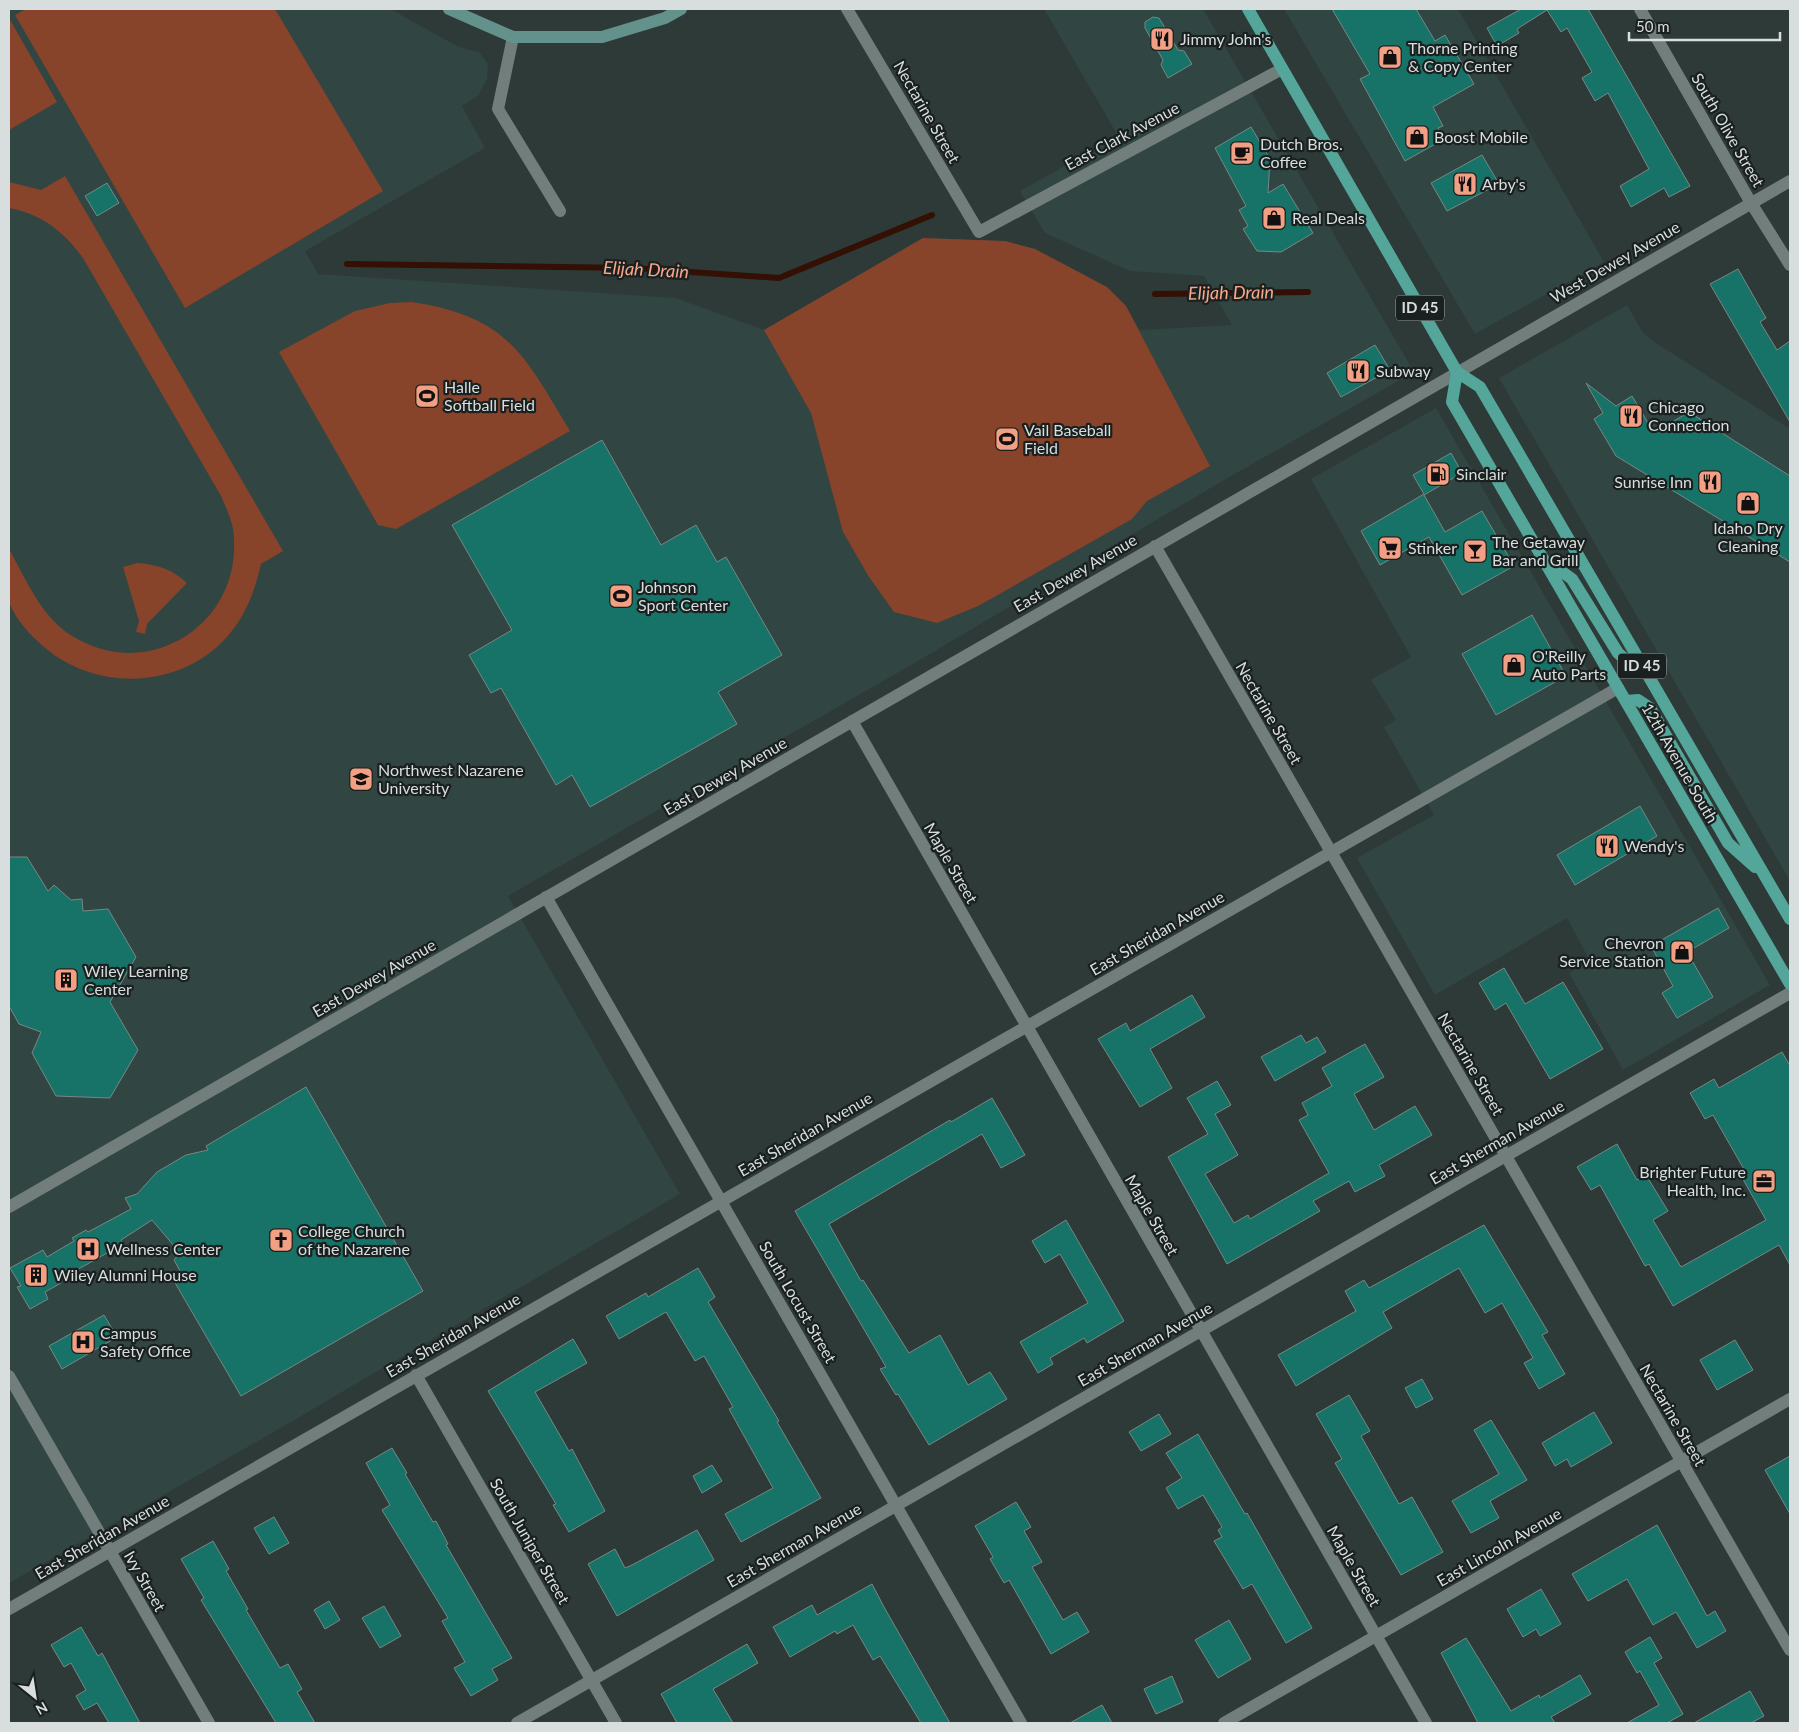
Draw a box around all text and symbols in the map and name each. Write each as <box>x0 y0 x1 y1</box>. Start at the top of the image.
scale bar <box>1629 10 1780 42</box>
text: 50 m <box>1636 17 1670 35</box>
restaurant icon: Jimmy John's <box>1149 26 1175 52</box>
place label: Jimmy John's <box>1180 29 1271 48</box>
place label: Thorne Printing & Copy Center <box>1408 38 1518 75</box>
shop icon: Thorne Printing & Copy Center <box>1377 44 1403 70</box>
street label: Nectarine Street <box>890 57 965 167</box>
street label: South Olive Street <box>1688 69 1769 190</box>
street label: East Clark Avenue <box>1061 97 1182 174</box>
shop icon: Boost Mobile <box>1404 124 1430 150</box>
place label: Boost Mobile <box>1434 127 1528 146</box>
place label: Dutch Bros. Coffee <box>1260 134 1343 171</box>
cafe icon: Dutch Bros. Coffee <box>1229 140 1255 166</box>
restaurant icon: Arby's <box>1452 171 1478 197</box>
place label: Arby's <box>1482 174 1526 193</box>
shop icon: Real Deals <box>1261 205 1287 231</box>
place label: Real Deals <box>1292 208 1365 227</box>
street label: West Dewey Avenue <box>1547 217 1683 306</box>
water label: Elijah Drain <box>603 256 690 282</box>
water label: Elijah Drain <box>1188 280 1274 304</box>
road number: ID 45 <box>1396 296 1444 320</box>
restaurant icon: Subway <box>1345 358 1371 384</box>
place label: Subway <box>1376 361 1432 380</box>
place label: Halle Softball Field <box>444 377 535 414</box>
sports icon: Halle Softball Field <box>414 383 440 409</box>
place label: Chicago Connection <box>1648 397 1729 434</box>
restaurant icon: Chicago Connection <box>1618 403 1644 429</box>
place label: Vail Baseball Field <box>1024 420 1111 457</box>
sports icon: Vail Baseball Field <box>994 426 1020 452</box>
fuel station icon: Sinclair <box>1425 461 1451 487</box>
place label: Sinclair <box>1456 464 1507 483</box>
restaurant icon: Sunrise Inn <box>1697 469 1723 495</box>
place label: Sunrise Inn <box>1614 472 1692 491</box>
shop icon: Idaho Dry Cleaning <box>1735 490 1761 516</box>
place label: Idaho Dry Cleaning <box>1713 518 1783 555</box>
street label: East Dewey Avenue <box>1010 529 1140 616</box>
place label: The Getaway Bar and Grill <box>1492 532 1586 569</box>
supermarket icon: Stinker <box>1377 535 1403 561</box>
place label: Stinker <box>1408 538 1457 557</box>
bar icon: The Getaway Bar and Grill <box>1462 538 1488 564</box>
place label: Johnson Sport Center <box>638 577 728 614</box>
sports icon: Johnson Sport Center <box>608 583 634 609</box>
place label: O'Reilly Auto Parts <box>1532 646 1606 683</box>
shop icon: O'Reilly Auto Parts <box>1501 652 1527 678</box>
road number: ID 45 <box>1618 654 1666 678</box>
street label: Nectarine Street <box>1232 658 1307 768</box>
street label: 12th Avenue South <box>1638 699 1722 826</box>
street label: East Dewey Avenue <box>660 732 790 819</box>
place label: Northwest Nazarene University <box>378 760 524 797</box>
school or university icon: Northwest Nazarene University <box>348 766 374 792</box>
street label: Maple Street <box>921 819 982 907</box>
restaurant icon: Wendy's <box>1594 833 1620 859</box>
place label: Wendy's <box>1624 836 1684 855</box>
street label: East Sheridan Avenue <box>1086 886 1227 979</box>
place label: Chevron Service Station <box>1559 933 1664 970</box>
street label: East Dewey Avenue <box>309 934 439 1021</box>
shop icon: Chevron Service Station <box>1669 939 1695 965</box>
place label: Wiley Learning Center <box>84 961 188 998</box>
building icon: Wiley Learning Center <box>53 967 79 993</box>
street label: Nectarine Street <box>1434 1009 1509 1119</box>
street label: East Sheridan Avenue <box>734 1087 875 1180</box>
street label: East Sherman Avenue <box>1426 1095 1567 1188</box>
place label: Brighter Future Health, Inc. <box>1639 1162 1746 1199</box>
office icon: Brighter Future Health, Inc. <box>1751 1168 1777 1194</box>
street label: Maple Street <box>1122 1171 1183 1259</box>
place label: College Church of the Nazarene <box>298 1221 410 1258</box>
church icon: College Church of the Nazarene <box>268 1227 294 1253</box>
hospital icon: Wellness Center <box>75 1236 101 1262</box>
street label: South Locust Street <box>756 1237 841 1366</box>
place label: Wellness Center <box>106 1239 221 1258</box>
building icon: Wiley Alumni House <box>23 1262 49 1288</box>
place label: Wiley Alumni House <box>54 1265 197 1284</box>
street label: East Sheridan Avenue <box>382 1288 523 1381</box>
street label: East Sherman Avenue <box>1074 1297 1215 1390</box>
place label: Campus Safety Office <box>100 1323 191 1360</box>
hospital icon: Campus Safety Office <box>70 1329 96 1355</box>
street label: Nectarine Street <box>1636 1360 1711 1470</box>
street label: South Juniper Street <box>487 1474 574 1607</box>
street label: East Sheridan Avenue <box>31 1490 172 1583</box>
street label: East Sherman Avenue <box>723 1498 864 1591</box>
street label: East Lincoln Avenue <box>1433 1503 1564 1590</box>
street label: Maple Street <box>1324 1522 1385 1610</box>
street label: Ivy Street <box>121 1547 170 1615</box>
north arrow <box>10 1672 60 1722</box>
text: N <box>33 1699 51 1719</box>

